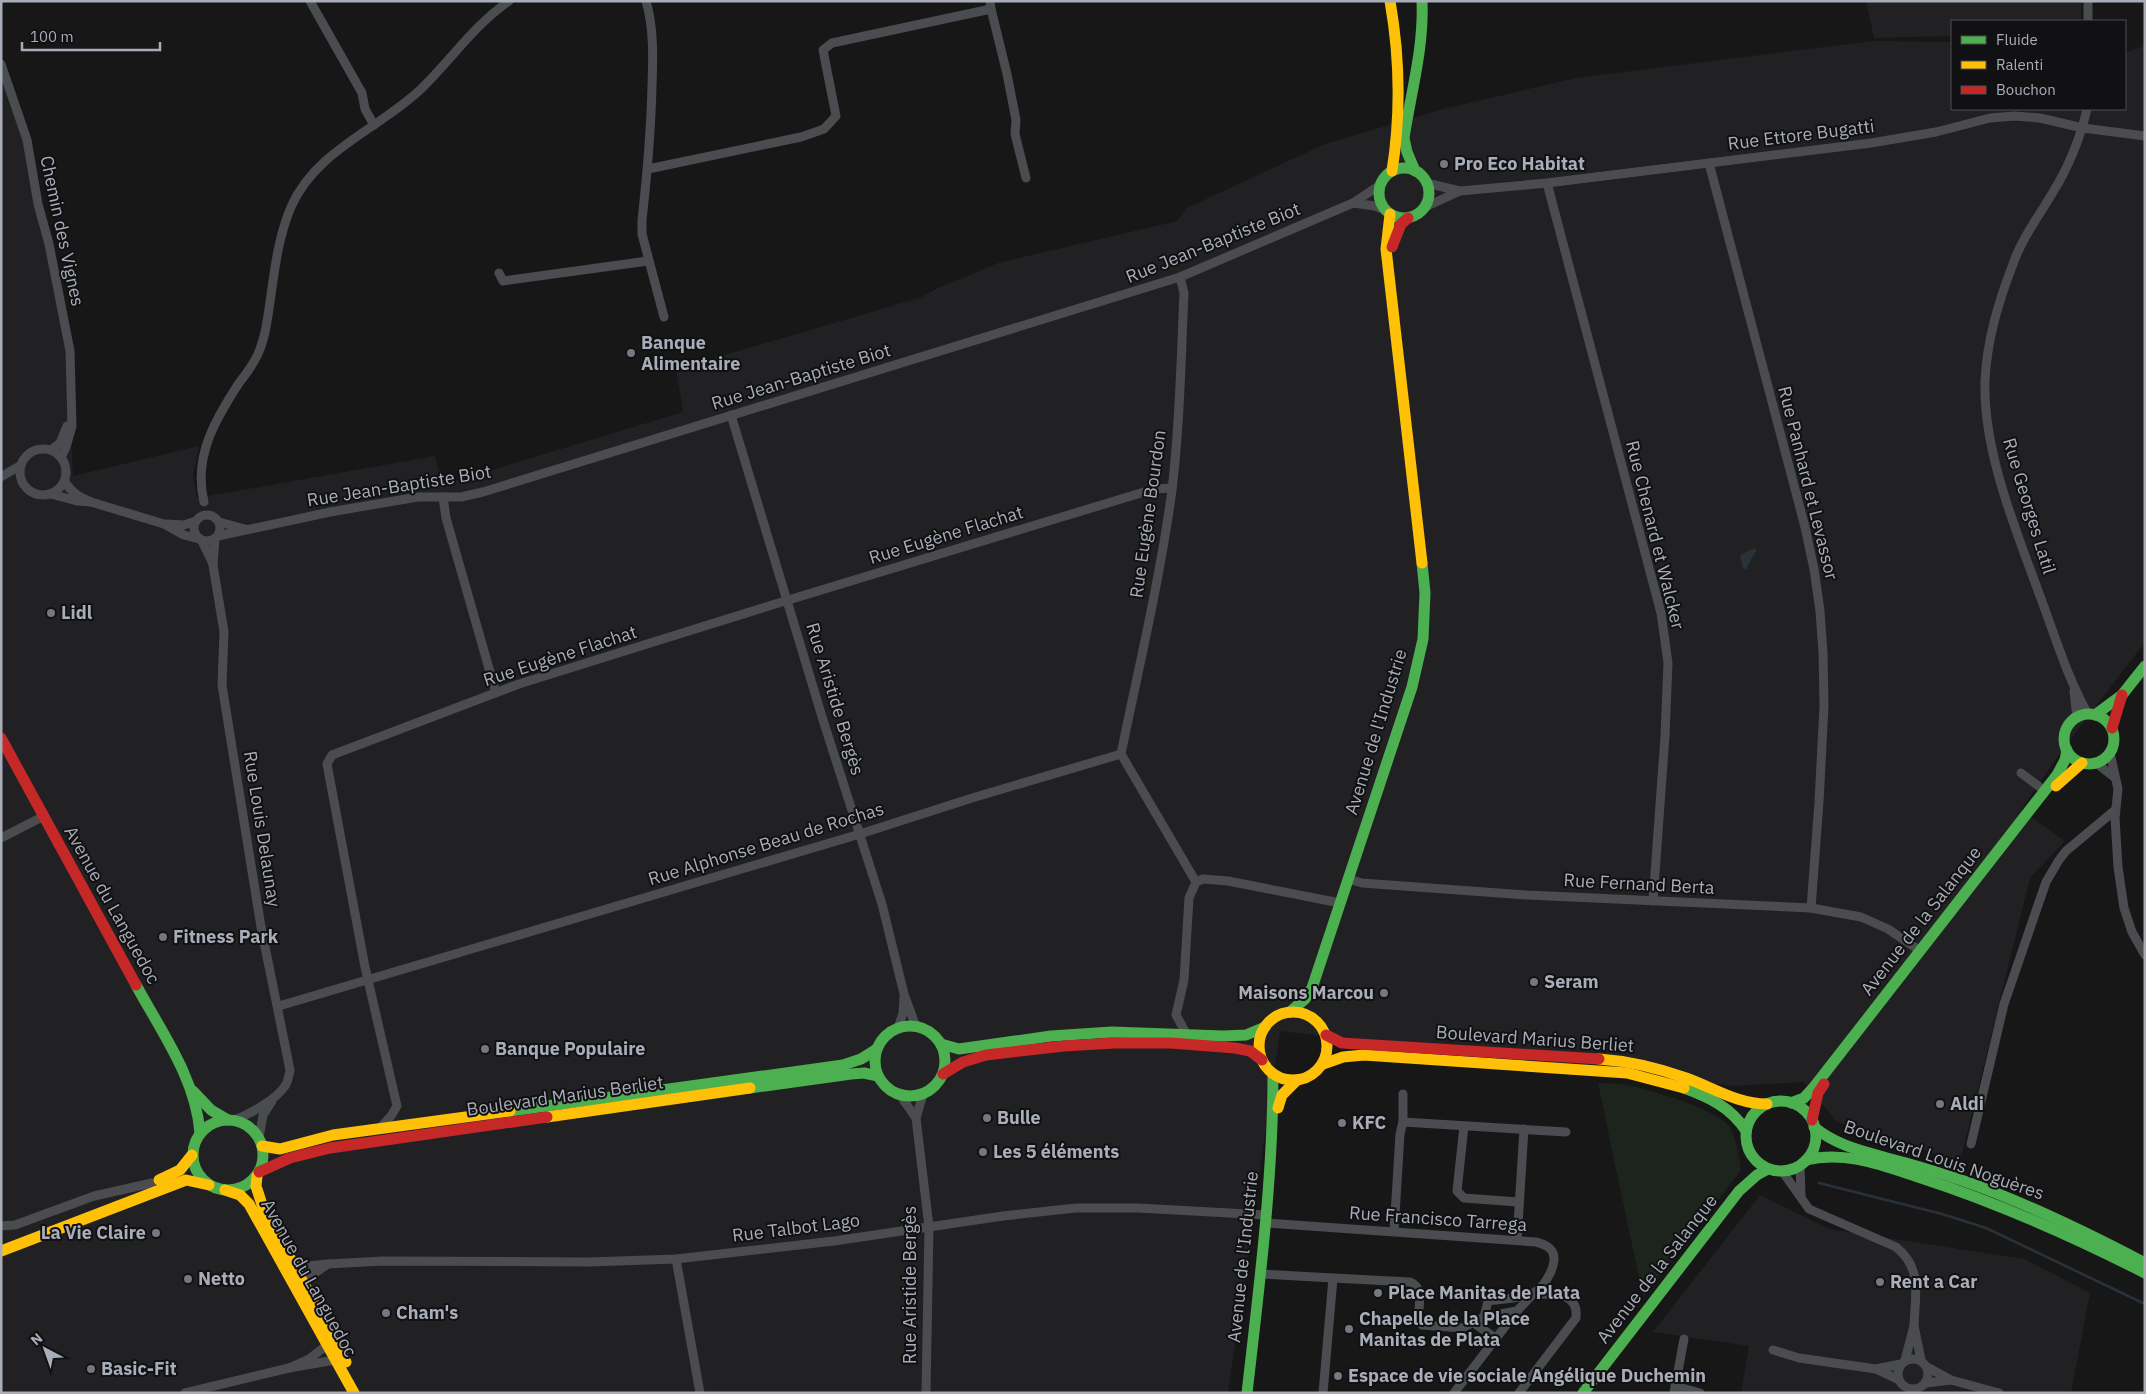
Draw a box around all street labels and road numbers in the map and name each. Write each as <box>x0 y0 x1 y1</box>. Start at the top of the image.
street label: Rue Ettore Bugatti <box>1726 114 1876 155</box>
street label: Chemin des Vignes <box>35 154 90 308</box>
street label: Rue Jean-Baptiste Biot <box>1122 197 1303 288</box>
street label: Rue Jean-Baptiste Biot <box>708 338 893 415</box>
street label: Rue Panhard et Levassor <box>1773 384 1844 583</box>
street label: Rue Eugène Bourdon <box>1124 428 1171 599</box>
street label: Rue Georges Latil <box>1998 435 2061 577</box>
street label: Rue Chenard et Walcker <box>1621 438 1690 632</box>
street label: Rue Jean-Baptiste Biot <box>305 460 493 511</box>
street label: Rue Eugène Flachat <box>866 500 1026 569</box>
street label: Rue Eugène Flachat <box>480 620 639 691</box>
street label: Rue Aristide Bergès <box>801 620 870 778</box>
street label: Avenue de l'Industrie <box>1339 646 1412 818</box>
street label: Rue Louis Delaunay <box>239 749 286 909</box>
street label: Rue Alphonse Beau de Rochas <box>645 797 887 890</box>
street label: Avenue du Languedoc <box>59 822 165 988</box>
street label: Avenue de la Salanque <box>1855 841 1986 1000</box>
street label: Rue Fernand Berta <box>1563 868 1715 899</box>
street label: Boulevard Marius Berliet <box>1435 1020 1635 1057</box>
street label: Boulevard Marius Berliet <box>465 1070 665 1121</box>
street label: Boulevard Louis Noguères <box>1841 1114 2047 1205</box>
street label: Avenue de l'Industrie <box>1222 1170 1263 1344</box>
street label: Avenue de la Salanque <box>1591 1189 1722 1348</box>
street label: Avenue du Languedoc <box>256 1195 362 1361</box>
street label: Rue Francisco Tarrega <box>1348 1201 1528 1236</box>
street label: Rue Aristide Bergès <box>898 1206 921 1364</box>
street label: Rue Talbot Lago <box>731 1208 861 1247</box>

